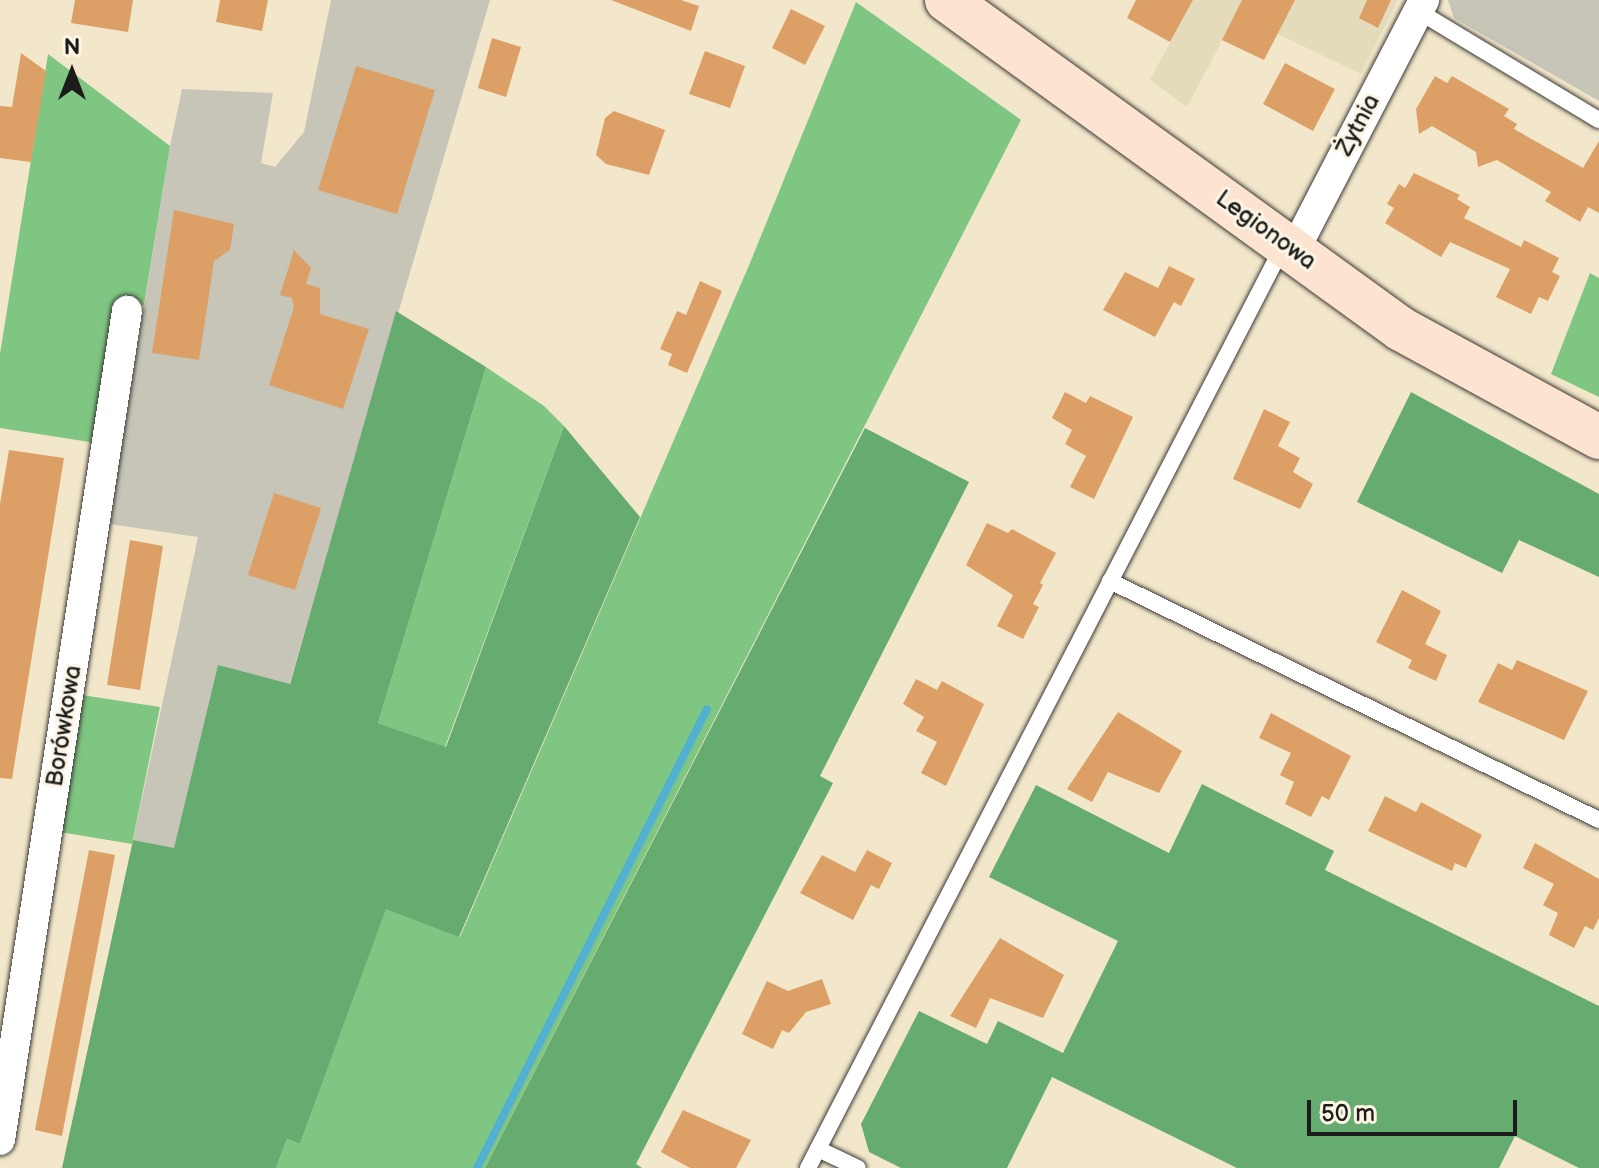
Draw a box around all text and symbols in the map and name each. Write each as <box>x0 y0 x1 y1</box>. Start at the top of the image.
north arrow <box>32 32 112 112</box>
text: N <box>64 34 80 61</box>
street label: Żytnia <box>1330 89 1386 161</box>
street label: Legionowa <box>1210 184 1322 276</box>
street label: Borówkowa <box>40 663 88 789</box>
scale bar <box>1311 1084 1521 1134</box>
text: 50 m <box>1321 1099 1375 1128</box>

